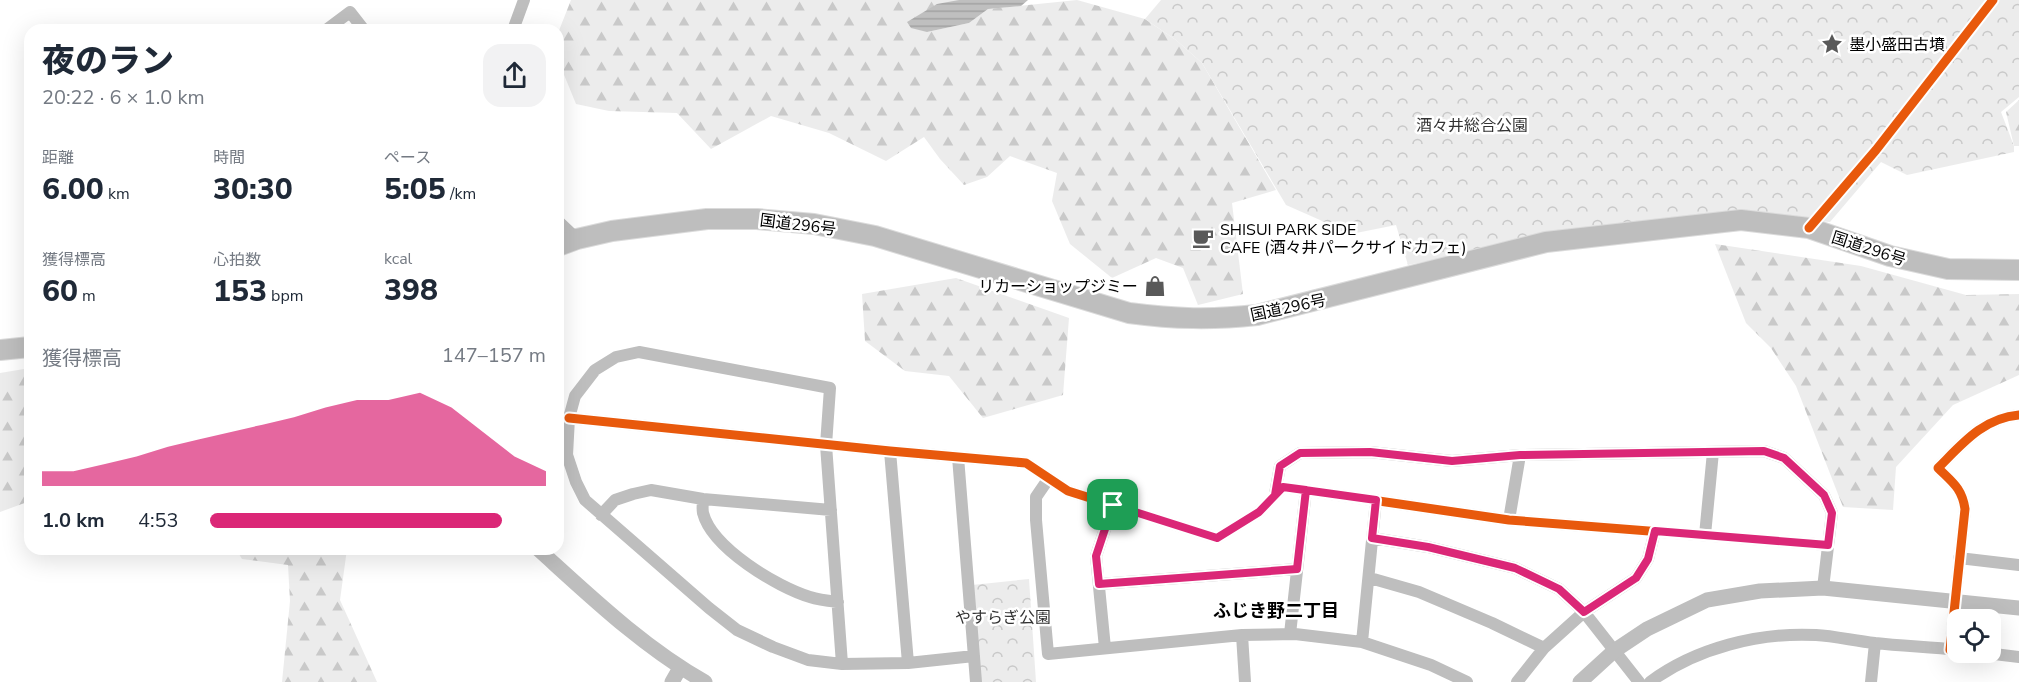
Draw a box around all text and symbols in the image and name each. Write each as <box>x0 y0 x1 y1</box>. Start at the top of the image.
place icon: 墨小盛田古墳 <box>1820 32 1844 56</box>
place label: 墨小盛田古墳 <box>1849 34 1945 56</box>
text: 夜のラン <box>42 39 174 84</box>
button: share <box>483 44 546 107</box>
text: 20:22 · 6 × 1.0 km <box>42 84 205 111</box>
park label: 酒々井総合公園 <box>1416 115 1528 137</box>
text: 距離 <box>42 147 74 169</box>
text: 時間 <box>213 147 245 169</box>
text: ペース <box>384 147 431 169</box>
text: 6.00 <box>42 169 104 210</box>
text: 30:30 <box>213 169 293 210</box>
text: 5:05 <box>384 169 446 210</box>
text: km <box>104 183 130 205</box>
text: /km <box>446 183 476 205</box>
street label: 国道296号 <box>758 209 837 241</box>
place label: SHISUI PARK SIDE CAFE (酒々井パークサイドカフェ) <box>1220 219 1467 259</box>
cafe icon: SHISUI PARK SIDE CAFE (酒々井パークサイドカフェ) <box>1191 226 1215 250</box>
street label: 国道296号 <box>1829 227 1909 271</box>
text: kcal <box>384 248 412 270</box>
text: 獲得標高 <box>42 249 106 271</box>
text: 心拍数 <box>213 249 261 271</box>
text: 398 <box>384 270 438 311</box>
text: 60 <box>42 271 78 312</box>
text: 153 <box>213 271 267 312</box>
shop icon: リカーショップジミー <box>1143 274 1167 298</box>
place label: リカーショップジミー <box>978 276 1138 298</box>
text: m <box>78 285 96 307</box>
text: bpm <box>267 285 303 307</box>
street label: 国道296号 <box>1248 289 1328 327</box>
text: 147–157 m <box>442 342 546 369</box>
text: 獲得標高 <box>42 345 122 372</box>
pin <box>1087 479 1138 530</box>
icon: arrive <box>1096 488 1129 521</box>
text: 1.0 km <box>42 507 105 534</box>
text: 4:53 <box>138 507 179 534</box>
district label: ふじき野二丁目 <box>1213 599 1339 623</box>
park label: やすらぎ公園 <box>955 607 1051 629</box>
map controls <box>1947 609 2001 663</box>
button: locate <box>1947 609 2001 663</box>

